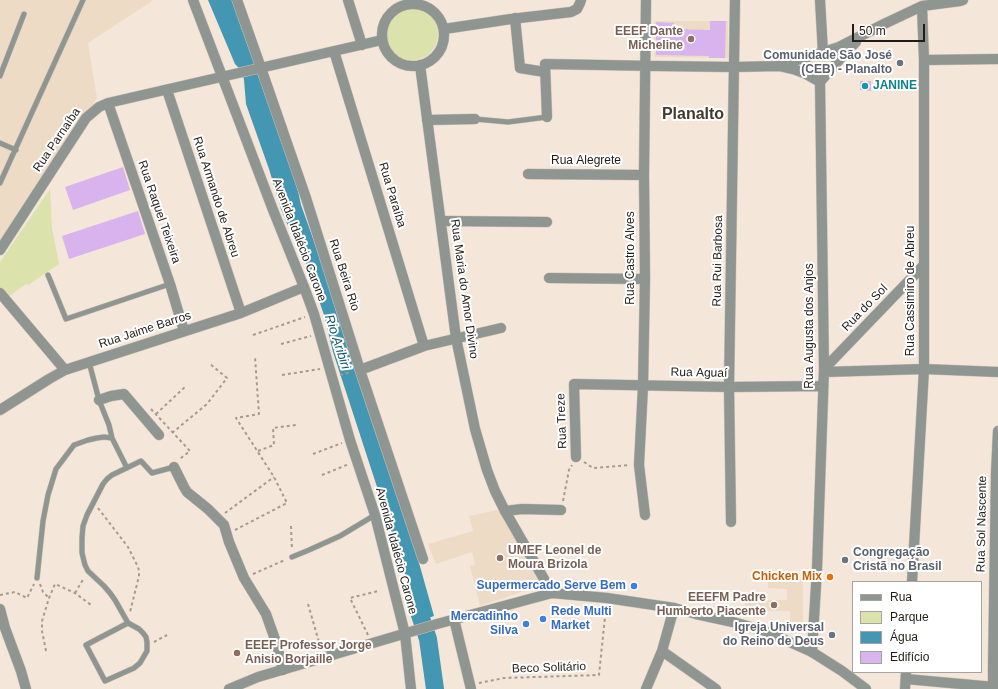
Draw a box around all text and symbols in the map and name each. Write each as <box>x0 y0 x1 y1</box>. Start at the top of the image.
scale bar <box>854 16 927 42</box>
text: 50 m <box>859 24 886 38</box>
place label: EEEF Dante Micheline <box>615 25 683 53</box>
marker: EEEF Dante Micheline <box>686 34 696 44</box>
place label: Comunidade São José (CEB) - Planalto <box>763 49 892 77</box>
marker: Comunidade São José (CEB) - Planalto <box>895 58 905 68</box>
place label: JANINE <box>873 79 917 93</box>
marker: JANINE <box>860 81 870 91</box>
street label: Rua Parnaíba <box>30 105 84 175</box>
district label: Planalto <box>662 105 724 125</box>
street label: Rua Armando de Abreu <box>190 135 242 259</box>
street label: Rua Alegrete <box>551 154 621 168</box>
street label: Rua Raquel Teixeira <box>135 159 183 265</box>
street label: Rua Paraíba <box>375 161 409 229</box>
street label: Avenida Idalécio Carone <box>269 176 329 304</box>
street label: Rua Castro Alves <box>624 211 638 305</box>
street label: Rua Rui Barbosa <box>710 215 726 307</box>
street label: Rua Maria do Amor Divino <box>447 218 481 360</box>
street label: Rua Cassimiro de Abreu <box>904 226 918 356</box>
street label: Rua Beira Rio <box>326 237 362 313</box>
street label: Rua Augusta dos Anjos <box>803 263 817 389</box>
street label: Rua do Sol <box>839 282 891 334</box>
street label: Rua Jaime Barros <box>97 308 193 352</box>
water label: Rio Aribiri <box>321 313 353 371</box>
street label: Rua Aguaí <box>671 365 727 381</box>
street label: Rua Treze <box>554 393 570 449</box>
street label: Rua Sol Nascente <box>974 476 990 572</box>
street label: Avenida Idalécio Carone <box>372 486 420 616</box>
place label: UMEF Leonel de Moura Brizola <box>508 544 601 572</box>
place label: Congregação Cristã no Brasil <box>853 546 942 574</box>
marker: UMEF Leonel de Moura Brizola <box>495 553 505 563</box>
marker: Congregação Cristã no Brasil <box>840 555 850 565</box>
place label: Chicken Mix <box>752 570 822 584</box>
marker: Chicken Mix <box>825 572 835 582</box>
place label: Supermercado Serve Bem <box>477 579 626 593</box>
marker: Supermercado Serve Bem <box>629 581 639 591</box>
legend <box>852 581 982 673</box>
text: Rua <box>890 590 912 604</box>
place label: EEEFM Padre Humberto Piacente <box>657 591 766 619</box>
marker: EEEFM Padre Humberto Piacente <box>769 600 779 610</box>
place label: Rede Multi Market <box>551 605 612 633</box>
place label: Mercadinho Silva <box>451 610 518 638</box>
text: Parque <box>890 610 929 624</box>
marker: Rede Multi Market <box>538 614 548 624</box>
marker: Mercadinho Silva <box>521 619 531 629</box>
place label: Igreja Universal do Reino de Deus <box>723 621 824 649</box>
marker: Igreja Universal do Reino de Deus <box>827 630 837 640</box>
text: Água <box>890 630 918 644</box>
place label: EEEF Professor Jorge Anisio Borjaille <box>245 639 372 667</box>
marker: EEEF Professor Jorge Anisio Borjaille <box>232 648 242 658</box>
text: Edifício <box>890 650 929 664</box>
street label: Beco Solitário <box>512 660 586 676</box>

